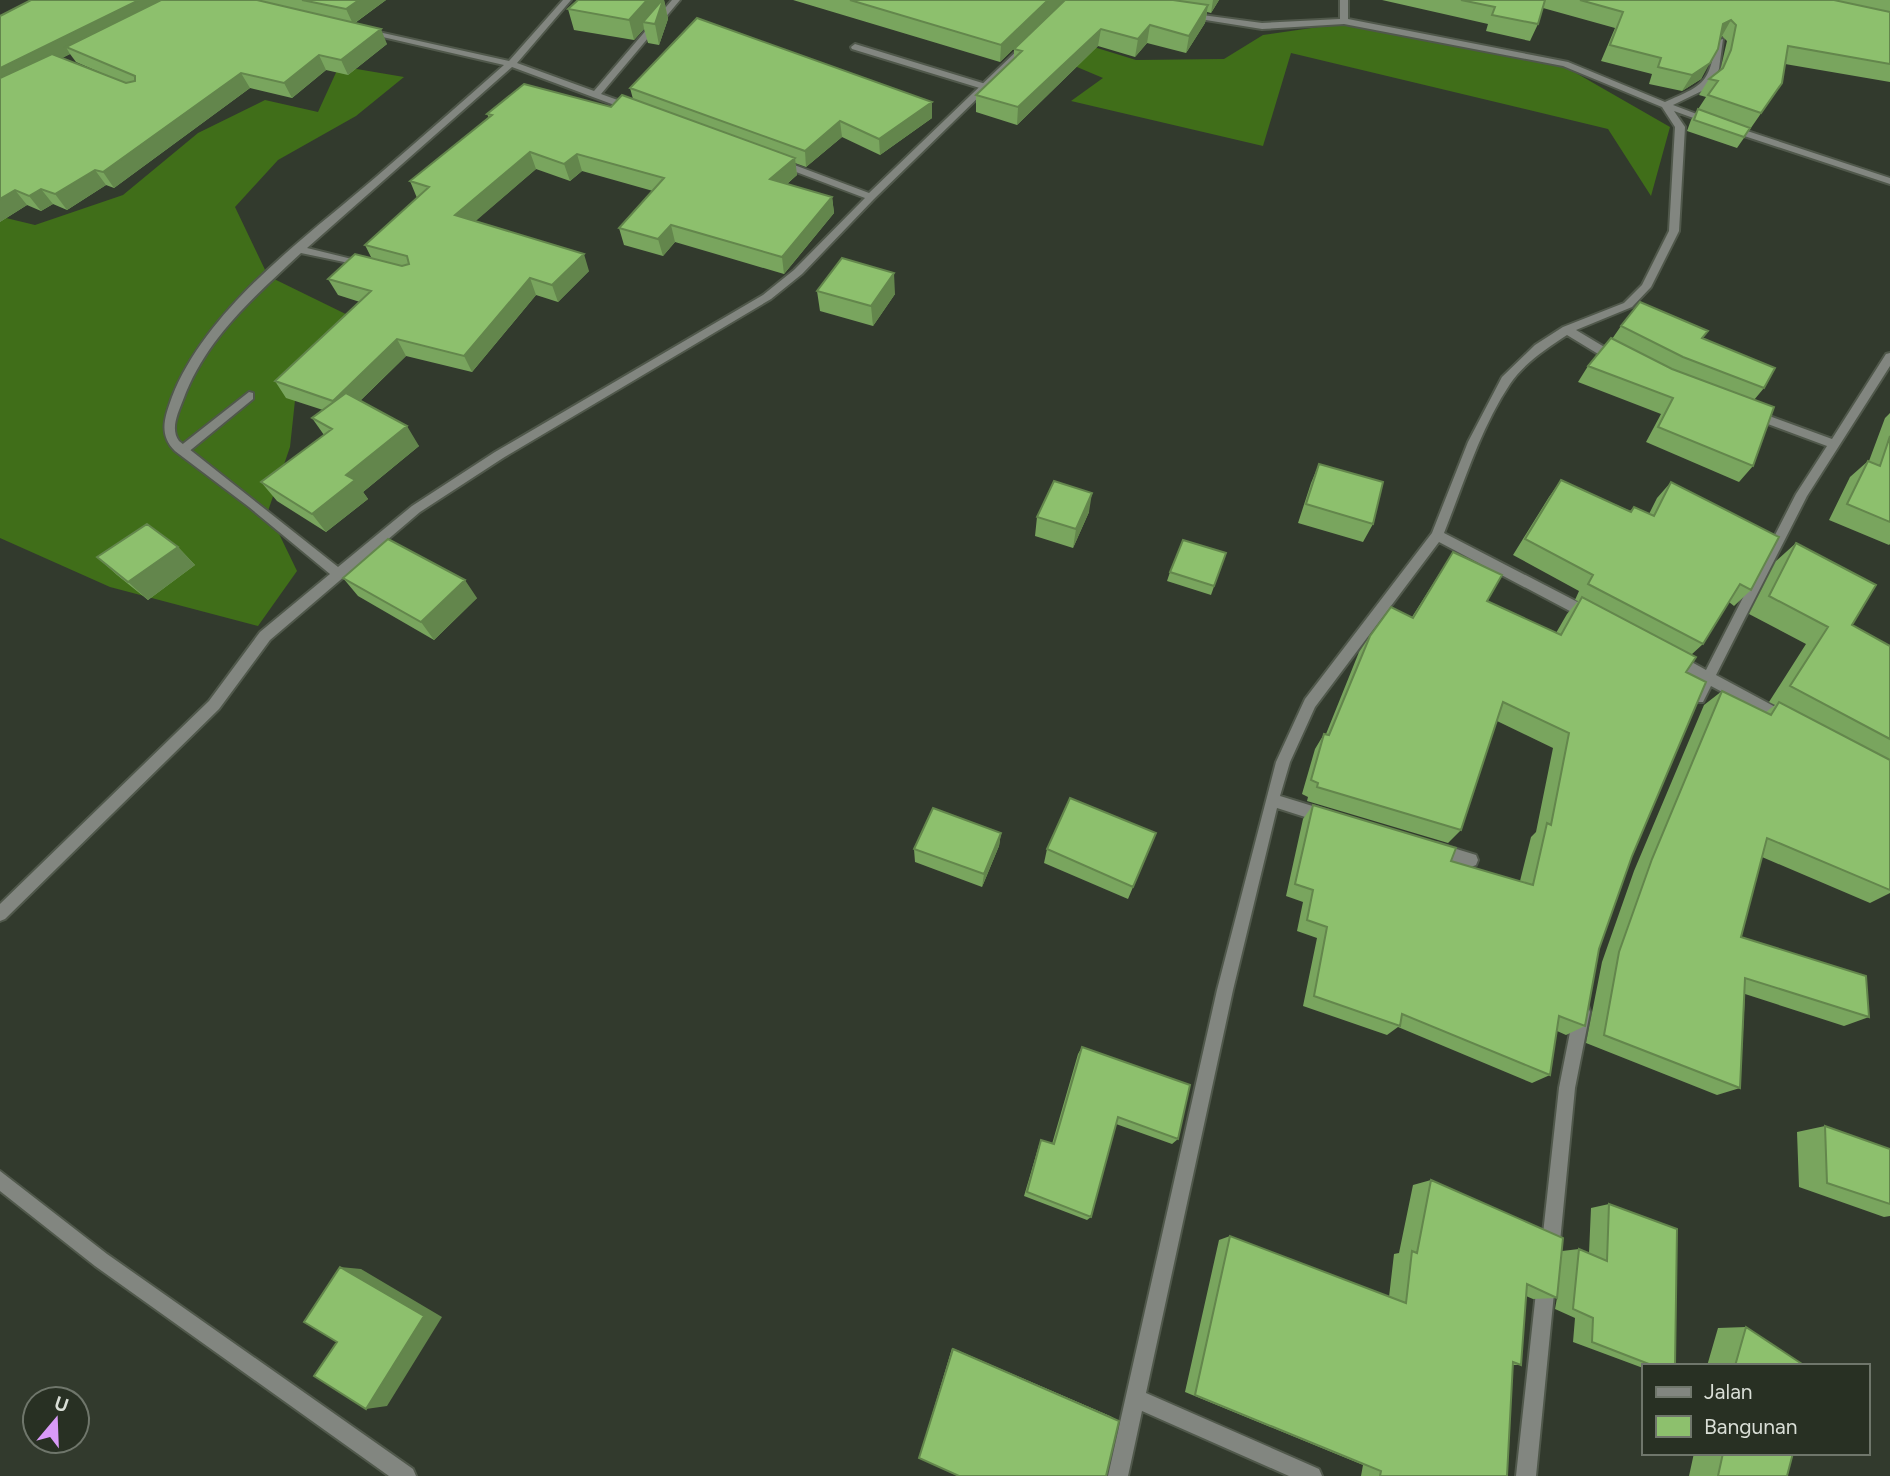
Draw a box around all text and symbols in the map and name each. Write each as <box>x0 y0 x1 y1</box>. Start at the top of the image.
legend <box>1642 1364 1869 1455</box>
text: Jalan <box>1704 1379 1753 1404</box>
north arrow <box>21 1385 91 1455</box>
text: U <box>51 1391 71 1417</box>
text: Bangunan <box>1704 1414 1797 1439</box>

